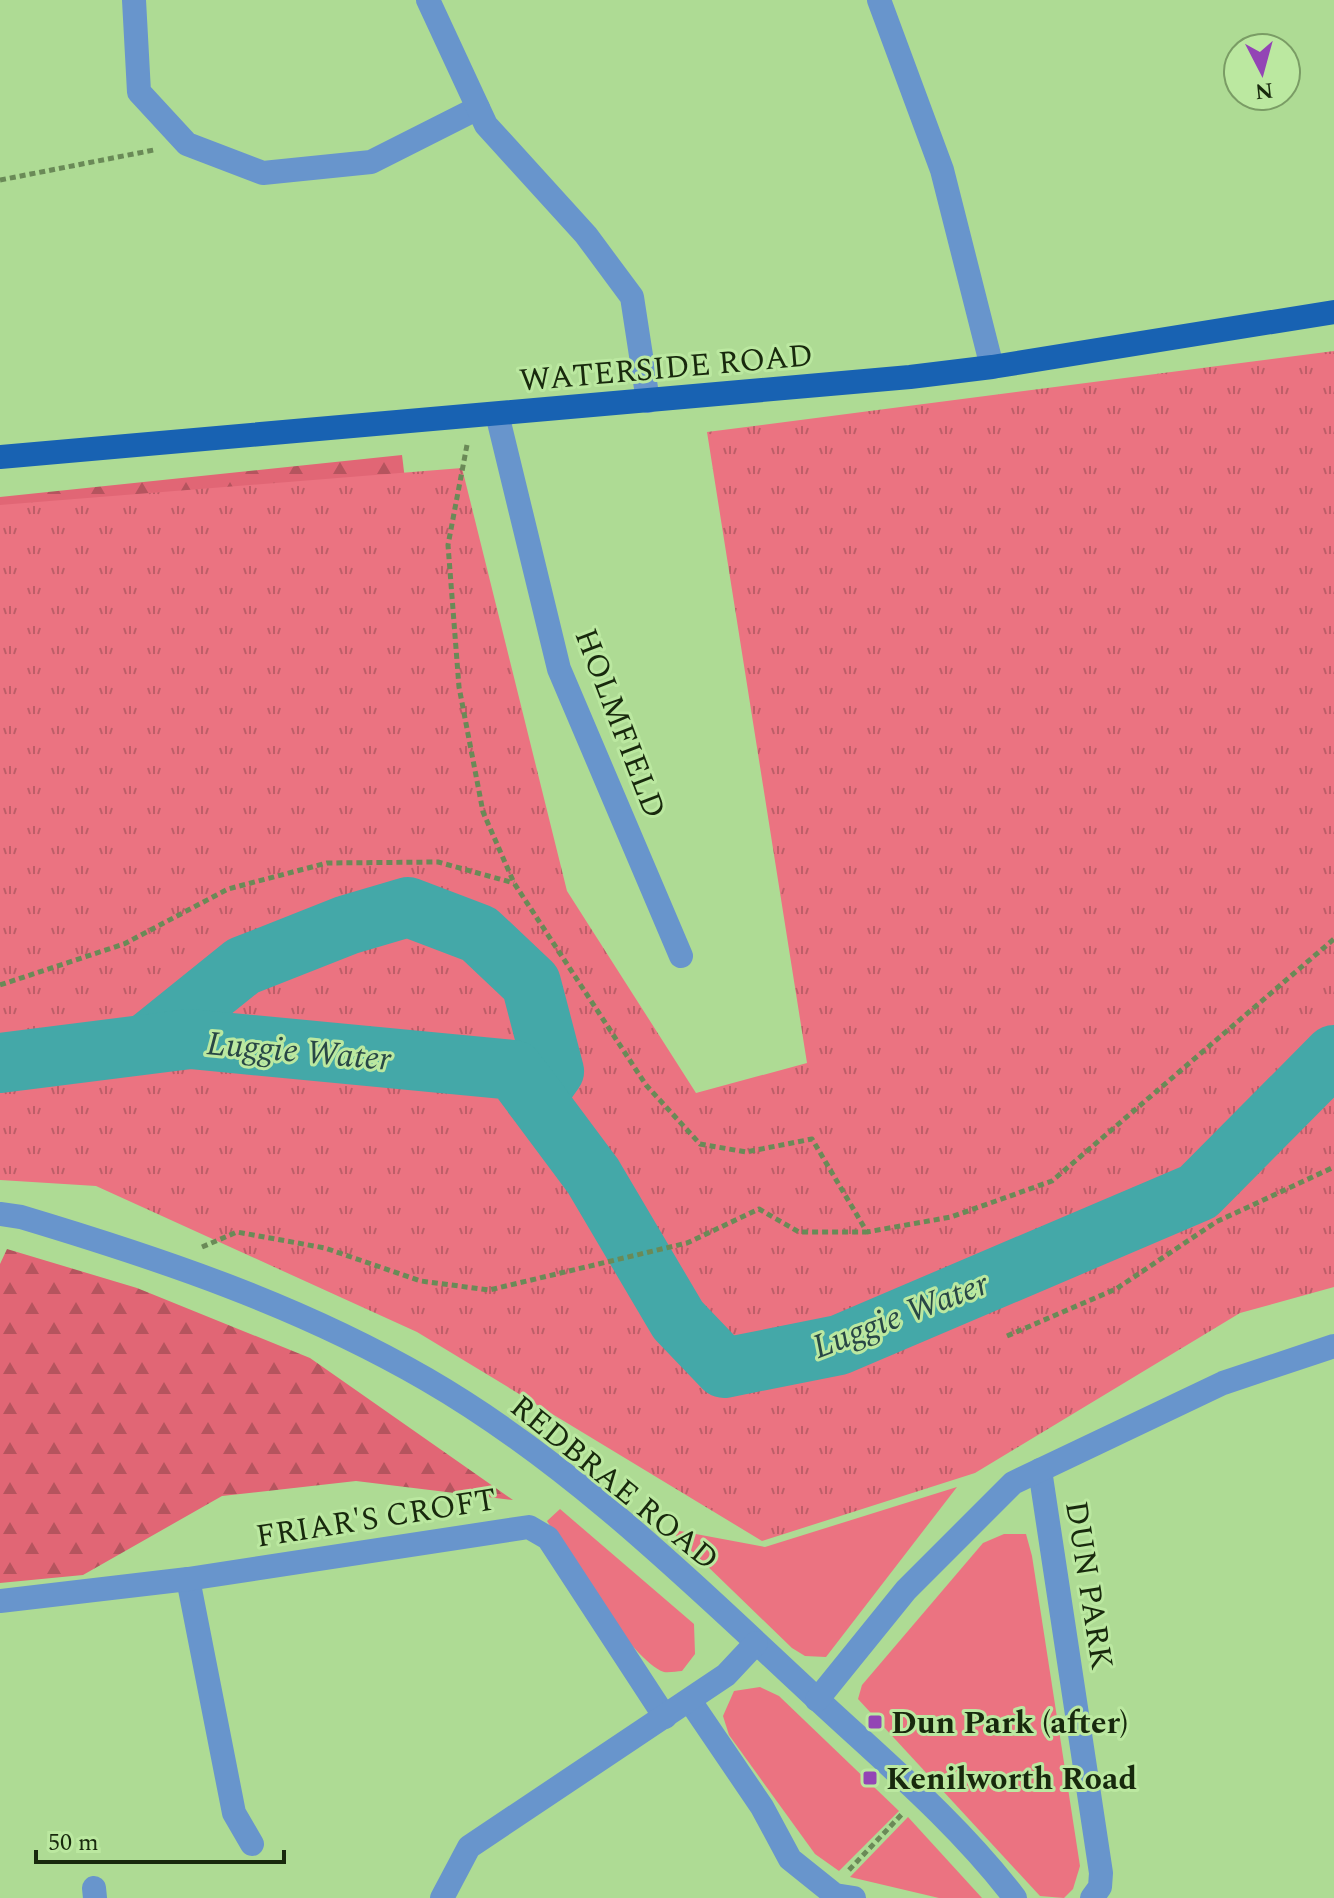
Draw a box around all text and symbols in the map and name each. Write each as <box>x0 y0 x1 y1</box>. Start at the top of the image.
north arrow <box>1222 32 1302 112</box>
text: N <box>1253 73 1275 108</box>
street label: WATERSIDE ROAD <box>517 331 815 406</box>
street label: HOLMFIELD <box>561 621 678 826</box>
water label: Luggie Water <box>204 1018 394 1086</box>
water label: Luggie Water <box>805 1258 997 1373</box>
street label: REDBRAE ROAD <box>499 1383 729 1583</box>
street label: FRIAR'S CROFT <box>252 1475 500 1562</box>
street label: DUN PARK <box>1051 1497 1126 1673</box>
place label: Dun Park (after) <box>891 1699 1128 1748</box>
marker: Dun Park (after) <box>866 1713 884 1731</box>
place label: Kenilworth Road <box>886 1755 1137 1804</box>
marker: Kenilworth Road <box>861 1769 879 1787</box>
scale bar <box>36 1814 284 1864</box>
text: 50 m <box>48 1825 99 1861</box>

